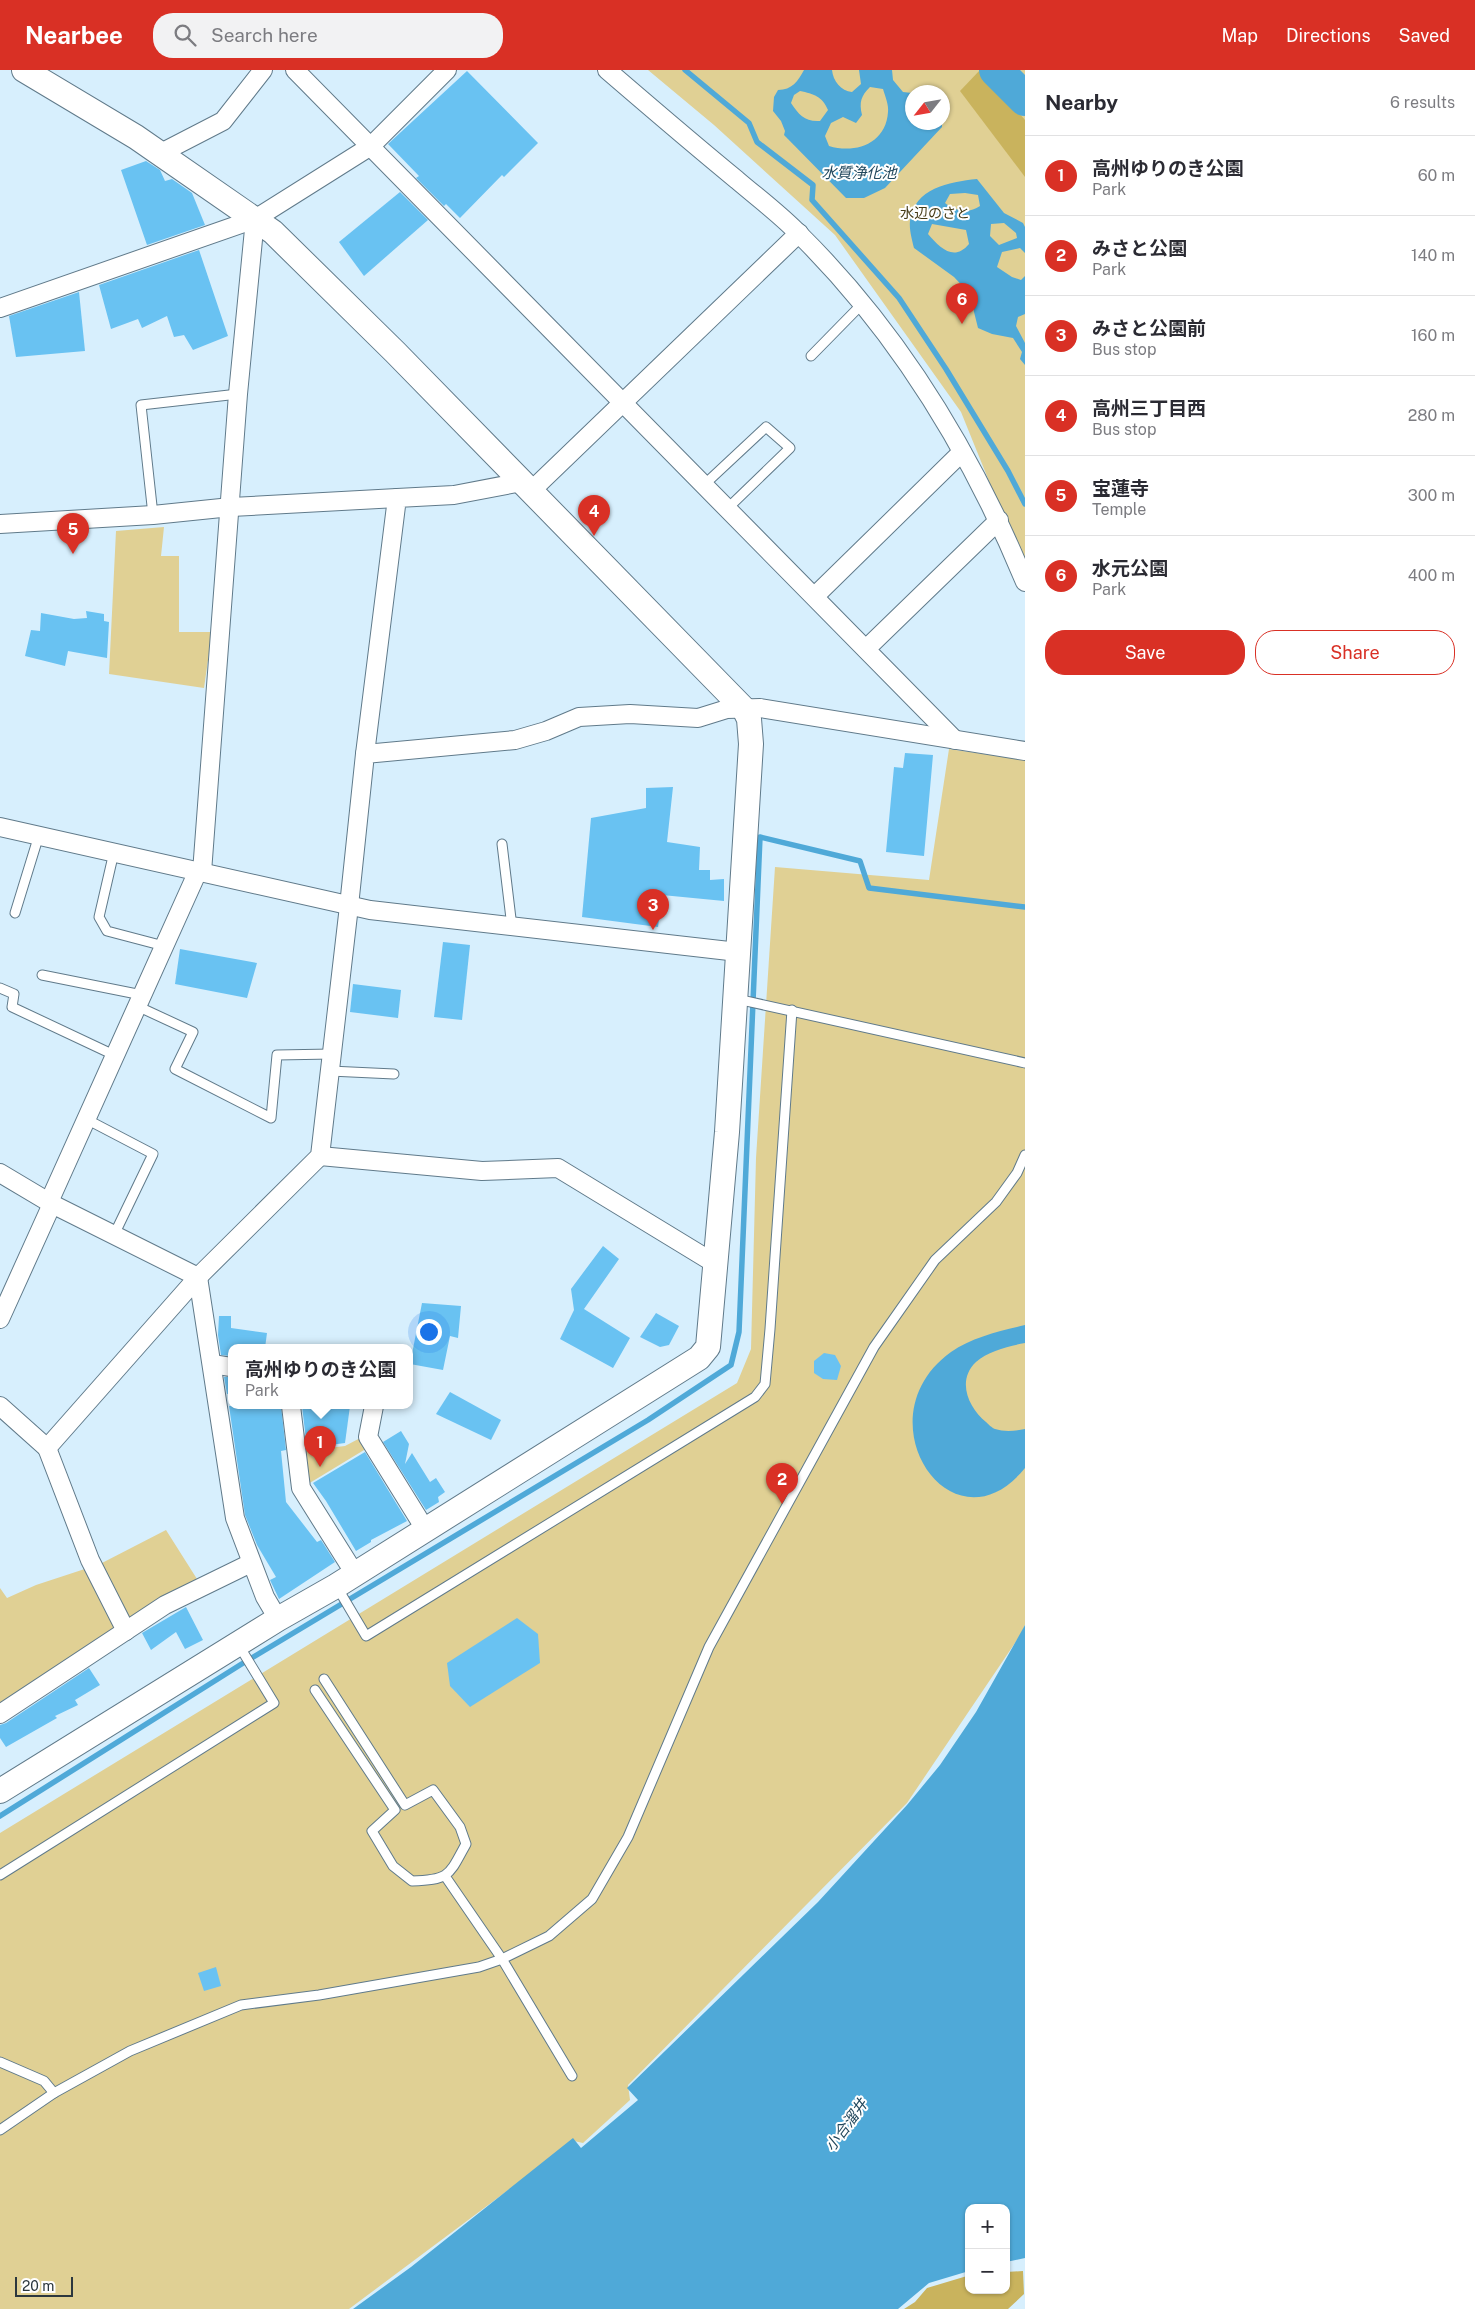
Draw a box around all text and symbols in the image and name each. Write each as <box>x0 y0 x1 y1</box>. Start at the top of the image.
search box <box>153 13 503 58</box>
text: Nearbee <box>25 21 123 49</box>
icon: search <box>171 21 199 49</box>
text: Search here <box>211 24 318 46</box>
text: Map <box>1221 25 1258 46</box>
text: Directions <box>1286 25 1371 46</box>
text: Saved <box>1399 25 1450 46</box>
north arrow <box>905 85 950 130</box>
text: Nearby <box>1045 90 1118 115</box>
text: 6 results <box>1390 93 1455 112</box>
text: 高州ゆりのき公園 <box>1092 157 1243 179</box>
water label: 水質浄化池 <box>821 164 898 181</box>
text: 1 <box>1058 166 1064 185</box>
text: 60 m <box>1418 166 1455 185</box>
text: Park <box>1092 180 1126 199</box>
park label: 水辺のさと <box>900 205 970 221</box>
text: みさと公園 <box>1092 237 1187 259</box>
text: 2 <box>1056 246 1066 265</box>
text: 140 m <box>1411 246 1455 265</box>
text: Park <box>1092 260 1126 279</box>
pin: 6 <box>946 283 978 324</box>
text: みさと公園前 <box>1092 317 1206 339</box>
text: 3 <box>1056 326 1066 345</box>
text: 160 m <box>1411 326 1455 345</box>
text: Bus stop <box>1092 340 1156 359</box>
text: 高州三丁目西 <box>1092 397 1206 419</box>
text: 4 <box>1056 406 1066 425</box>
text: 280 m <box>1408 406 1455 425</box>
text: Bus stop <box>1092 420 1156 439</box>
text: 宝蓮寺 <box>1092 477 1149 499</box>
text: 5 <box>1056 486 1066 505</box>
text: 300 m <box>1408 486 1455 505</box>
pin: 4 <box>578 495 610 536</box>
text: Temple <box>1092 500 1146 519</box>
pin: 5 <box>57 513 89 554</box>
text: 水元公園 <box>1092 557 1168 579</box>
text: 6 <box>1056 566 1066 585</box>
text: 400 m <box>1408 566 1455 585</box>
text: Park <box>1092 580 1126 599</box>
button: Save <box>1045 630 1245 675</box>
button: Share <box>1255 630 1455 675</box>
pin: 3 <box>637 889 669 930</box>
your location <box>416 1319 442 1345</box>
popup <box>228 1344 413 1409</box>
text: 高州ゆりのき公園 <box>245 1358 396 1380</box>
text: Park <box>245 1381 279 1400</box>
pin: 1 <box>304 1426 336 1467</box>
pin: 2 <box>766 1463 798 1504</box>
water label: 小合溜井 <box>821 2094 872 2154</box>
map controls <box>965 2204 1010 2294</box>
button: + <box>965 2204 1010 2249</box>
button: − <box>965 2249 1010 2294</box>
scale bar <box>15 2274 72 2297</box>
text: 20 m <box>22 2278 54 2294</box>

